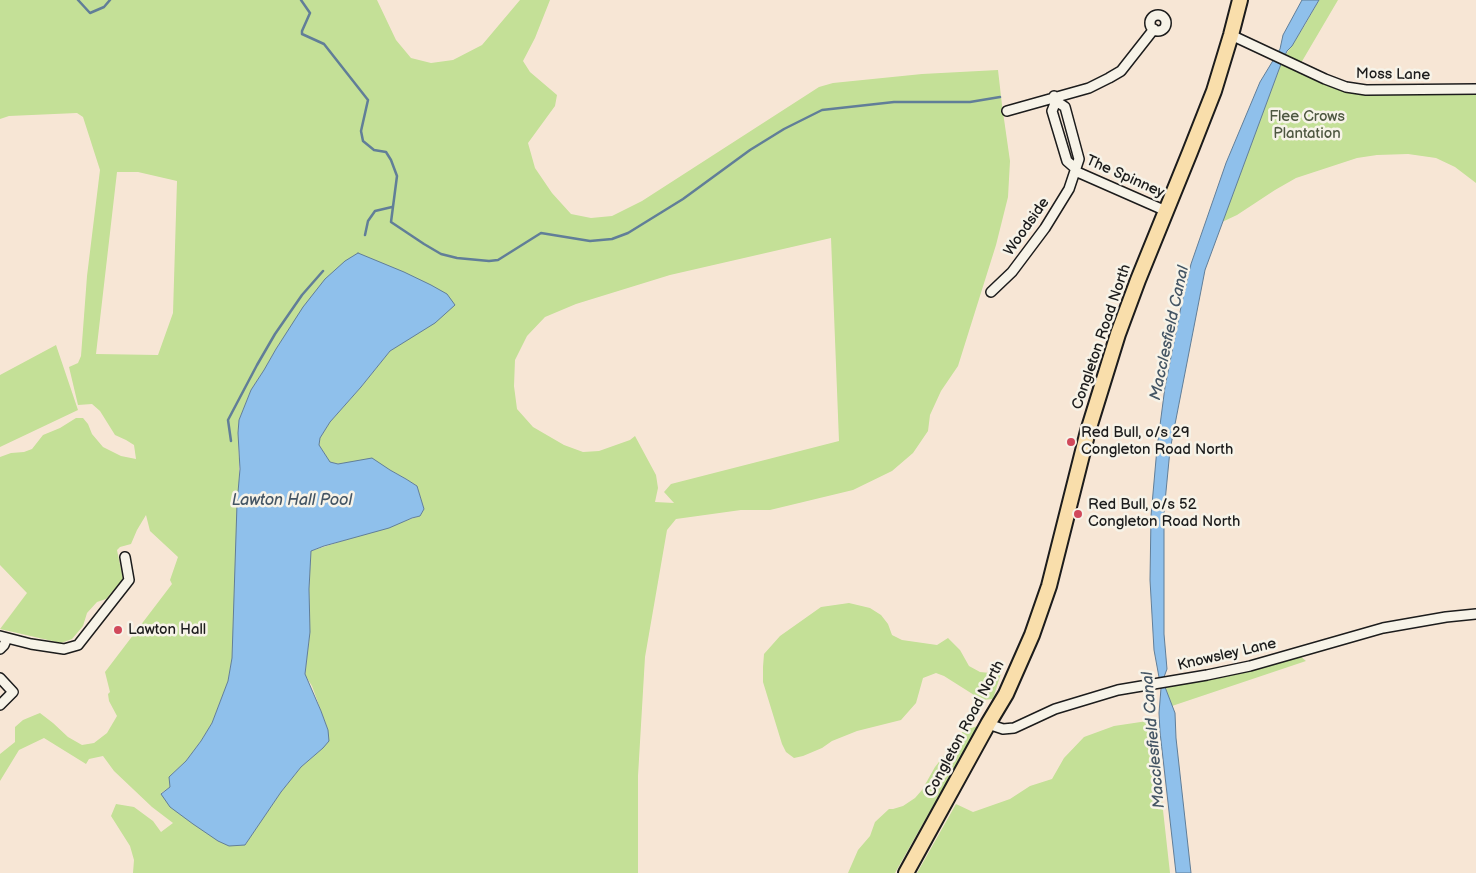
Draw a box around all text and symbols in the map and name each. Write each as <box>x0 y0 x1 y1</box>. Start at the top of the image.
street label: Moss Lane <box>1356 65 1430 85</box>
park label: Flee Crows Plantation <box>1269 108 1345 143</box>
street label: The Spinney <box>1083 152 1167 202</box>
street label: Woodside <box>1000 194 1054 260</box>
street label: Congleton Road North <box>1069 262 1135 412</box>
water label: Macclesfield Canal <box>1146 264 1194 402</box>
place label: Red Bull, o/s 29 Congleton Road North <box>1081 424 1233 459</box>
marker: Red Bull, o/s 29 Congleton Road North <box>1065 436 1077 448</box>
water label: Lawton Hall Pool <box>232 491 352 511</box>
place label: Red Bull, o/s 52 Congleton Road North <box>1088 496 1240 531</box>
marker: Red Bull, o/s 52 Congleton Road North <box>1072 508 1084 520</box>
place label: Lawton Hall <box>128 621 206 639</box>
marker: Lawton Hall <box>112 624 124 636</box>
street label: Knowsley Lane <box>1176 635 1278 675</box>
street label: Congleton Road North <box>921 658 1009 800</box>
water label: Macclesfield Canal <box>1138 671 1170 809</box>

